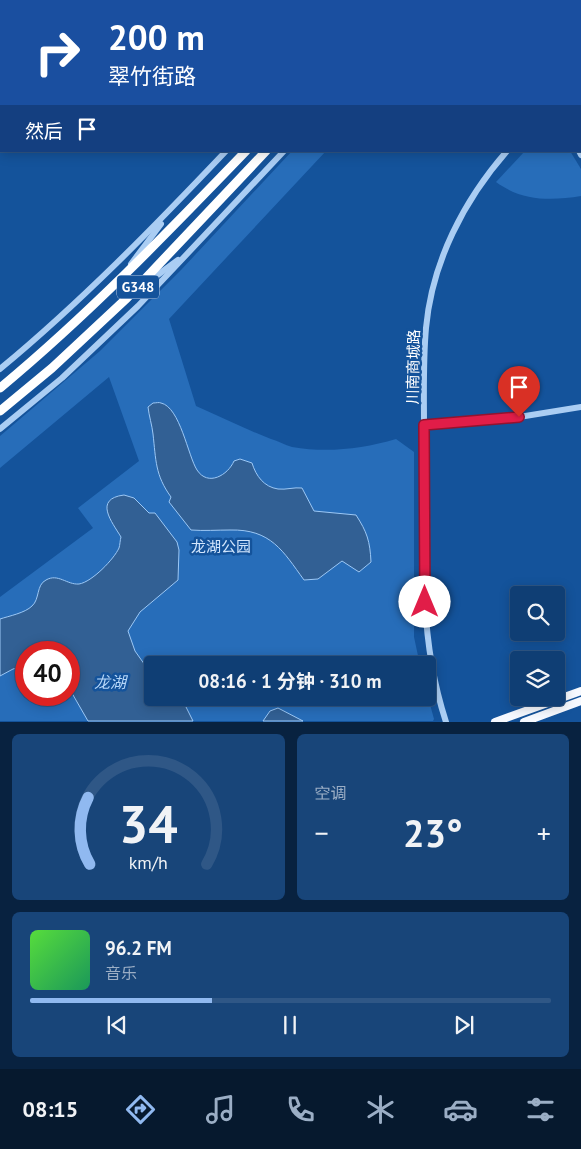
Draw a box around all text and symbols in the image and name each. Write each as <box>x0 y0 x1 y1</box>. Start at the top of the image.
text: 200 m <box>108 14 205 60</box>
icon: right <box>25 20 90 85</box>
text: 翠竹街路 <box>108 62 196 90</box>
icon: arrive <box>73 115 101 143</box>
text: 然后 <box>25 119 63 143</box>
road number: G348 <box>117 276 159 298</box>
street label: 川南商城路 <box>403 329 423 405</box>
pin <box>498 366 540 417</box>
icon: arrive <box>505 373 533 401</box>
park label: 龙湖公园 <box>191 537 251 556</box>
position arrow <box>398 575 450 627</box>
map controls <box>510 586 565 706</box>
button: search <box>510 586 565 641</box>
speed limit sign: 40 <box>15 641 80 706</box>
button: layers <box>510 651 565 706</box>
text: 08:16 · 1 分钟 · 310 m <box>198 669 382 693</box>
water label: 龙湖 <box>94 672 129 692</box>
text: 空调 <box>315 783 347 803</box>
text: 34 <box>119 790 178 857</box>
text: 23° <box>403 808 463 857</box>
text: − <box>315 814 329 851</box>
text: + <box>537 814 551 851</box>
text: km/h <box>129 851 168 874</box>
text: 96.2 FM <box>105 936 172 960</box>
text: 音乐 <box>105 963 137 983</box>
icon: previous <box>103 1011 131 1039</box>
icon: pause <box>276 1011 304 1039</box>
icon: next <box>450 1011 478 1039</box>
icon: directions <box>123 1092 158 1127</box>
icon: music <box>203 1092 238 1127</box>
icon: phone <box>283 1092 318 1127</box>
icon: climate <box>363 1092 398 1127</box>
icon: car <box>443 1092 478 1127</box>
icon: filters <box>523 1092 558 1127</box>
text: 08:15 <box>23 1095 78 1123</box>

